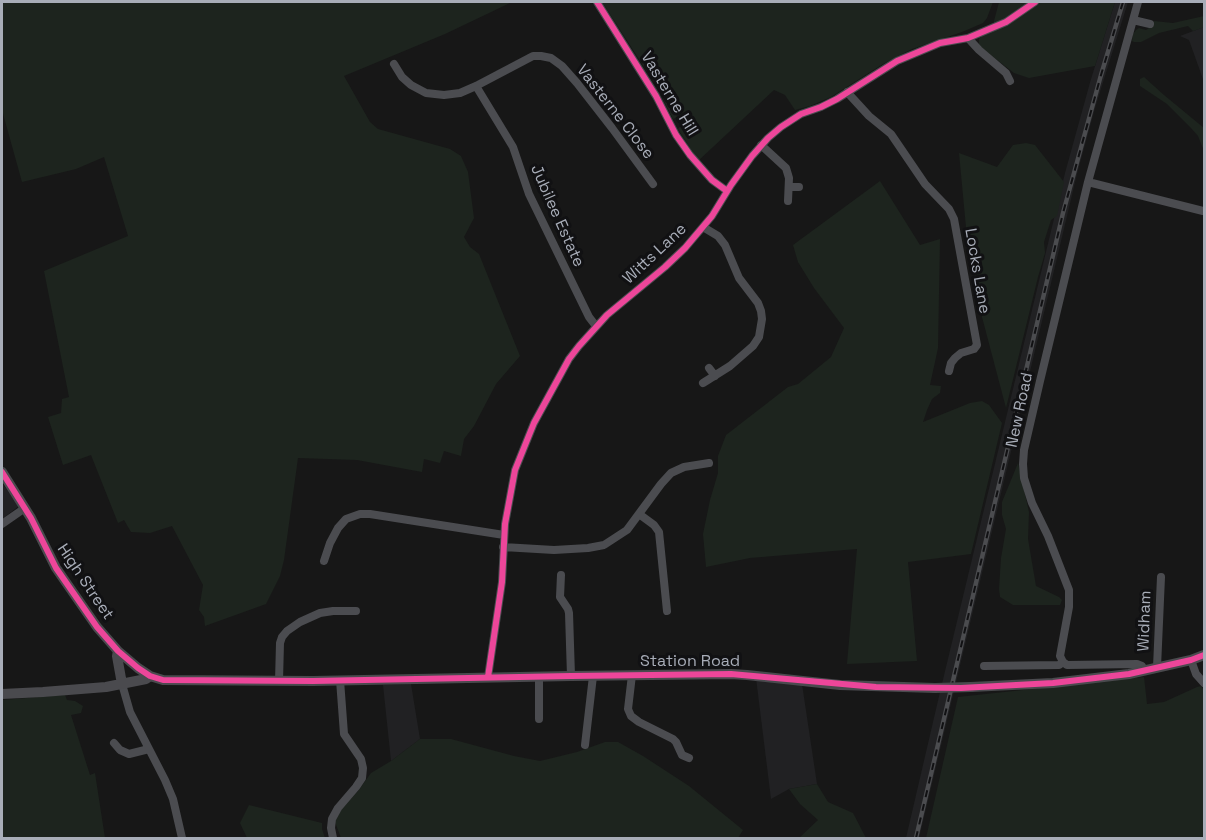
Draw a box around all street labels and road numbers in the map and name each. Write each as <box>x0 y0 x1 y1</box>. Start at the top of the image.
street label: Vasterne Hill <box>636 48 702 140</box>
street label: Vasterne Close <box>572 61 658 163</box>
street label: Jubilee Estate <box>526 162 588 270</box>
street label: Witts Lane <box>619 220 691 288</box>
street label: Locks Lane <box>960 227 994 315</box>
street label: New Road <box>1003 371 1037 449</box>
street label: High Street <box>53 540 117 624</box>
street label: Widham <box>1134 590 1156 652</box>
street label: Station Road <box>640 652 740 672</box>

